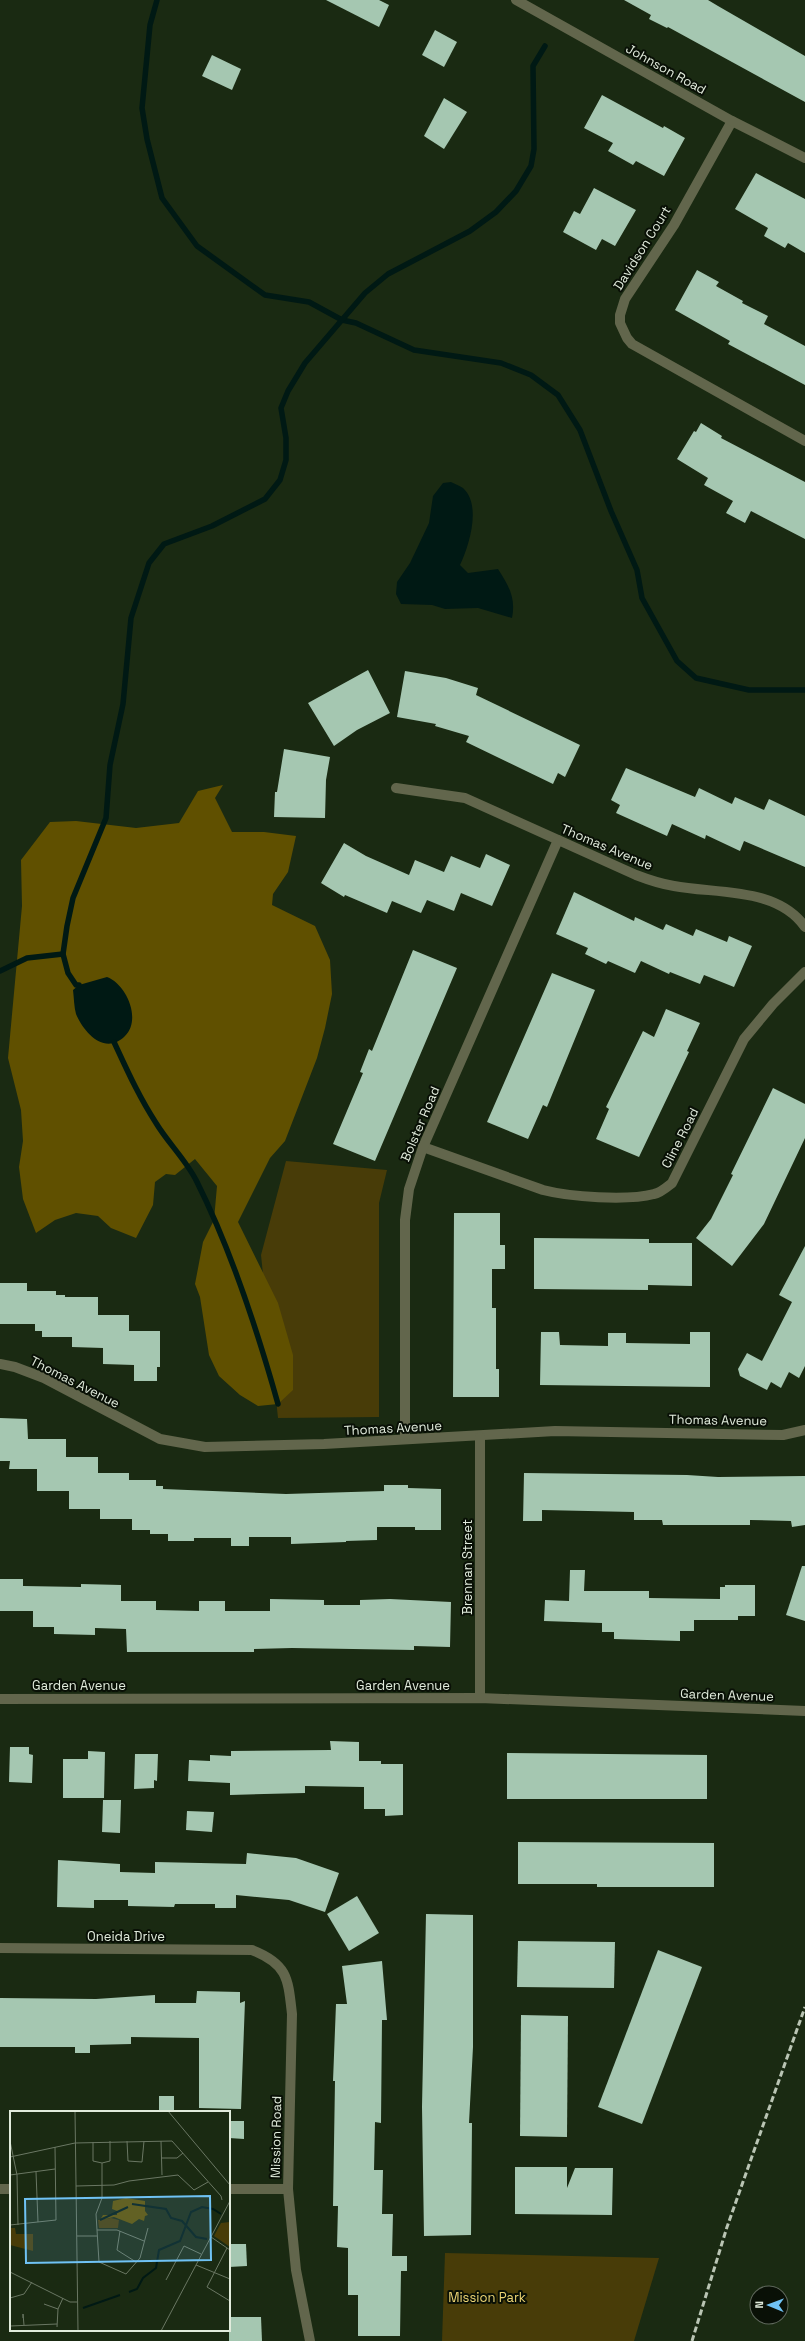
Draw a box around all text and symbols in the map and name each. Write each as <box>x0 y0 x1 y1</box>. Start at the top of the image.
street label: Johnson Road <box>623 40 709 98</box>
street label: Davidson Court <box>609 203 675 293</box>
street label: Thomas Avenue <box>558 820 656 874</box>
street label: Bolster Road <box>397 1084 443 1164</box>
street label: Cline Road <box>658 1105 702 1171</box>
street label: Thomas Avenue <box>27 1352 123 1412</box>
street label: Thomas Avenue <box>669 1411 767 1429</box>
street label: Thomas Avenue <box>344 1417 442 1439</box>
street label: Brennan Street <box>459 1519 476 1615</box>
street label: Garden Avenue <box>32 1677 126 1694</box>
street label: Garden Avenue <box>356 1677 450 1694</box>
street label: Garden Avenue <box>680 1685 774 1705</box>
street label: Oneida Drive <box>87 1928 165 1945</box>
street label: Mission Road <box>267 2096 285 2178</box>
inset map <box>10 2111 230 2331</box>
north arrow <box>749 2285 789 2325</box>
park label: Mission Park <box>448 2289 526 2306</box>
text: N <box>752 2301 766 2309</box>

